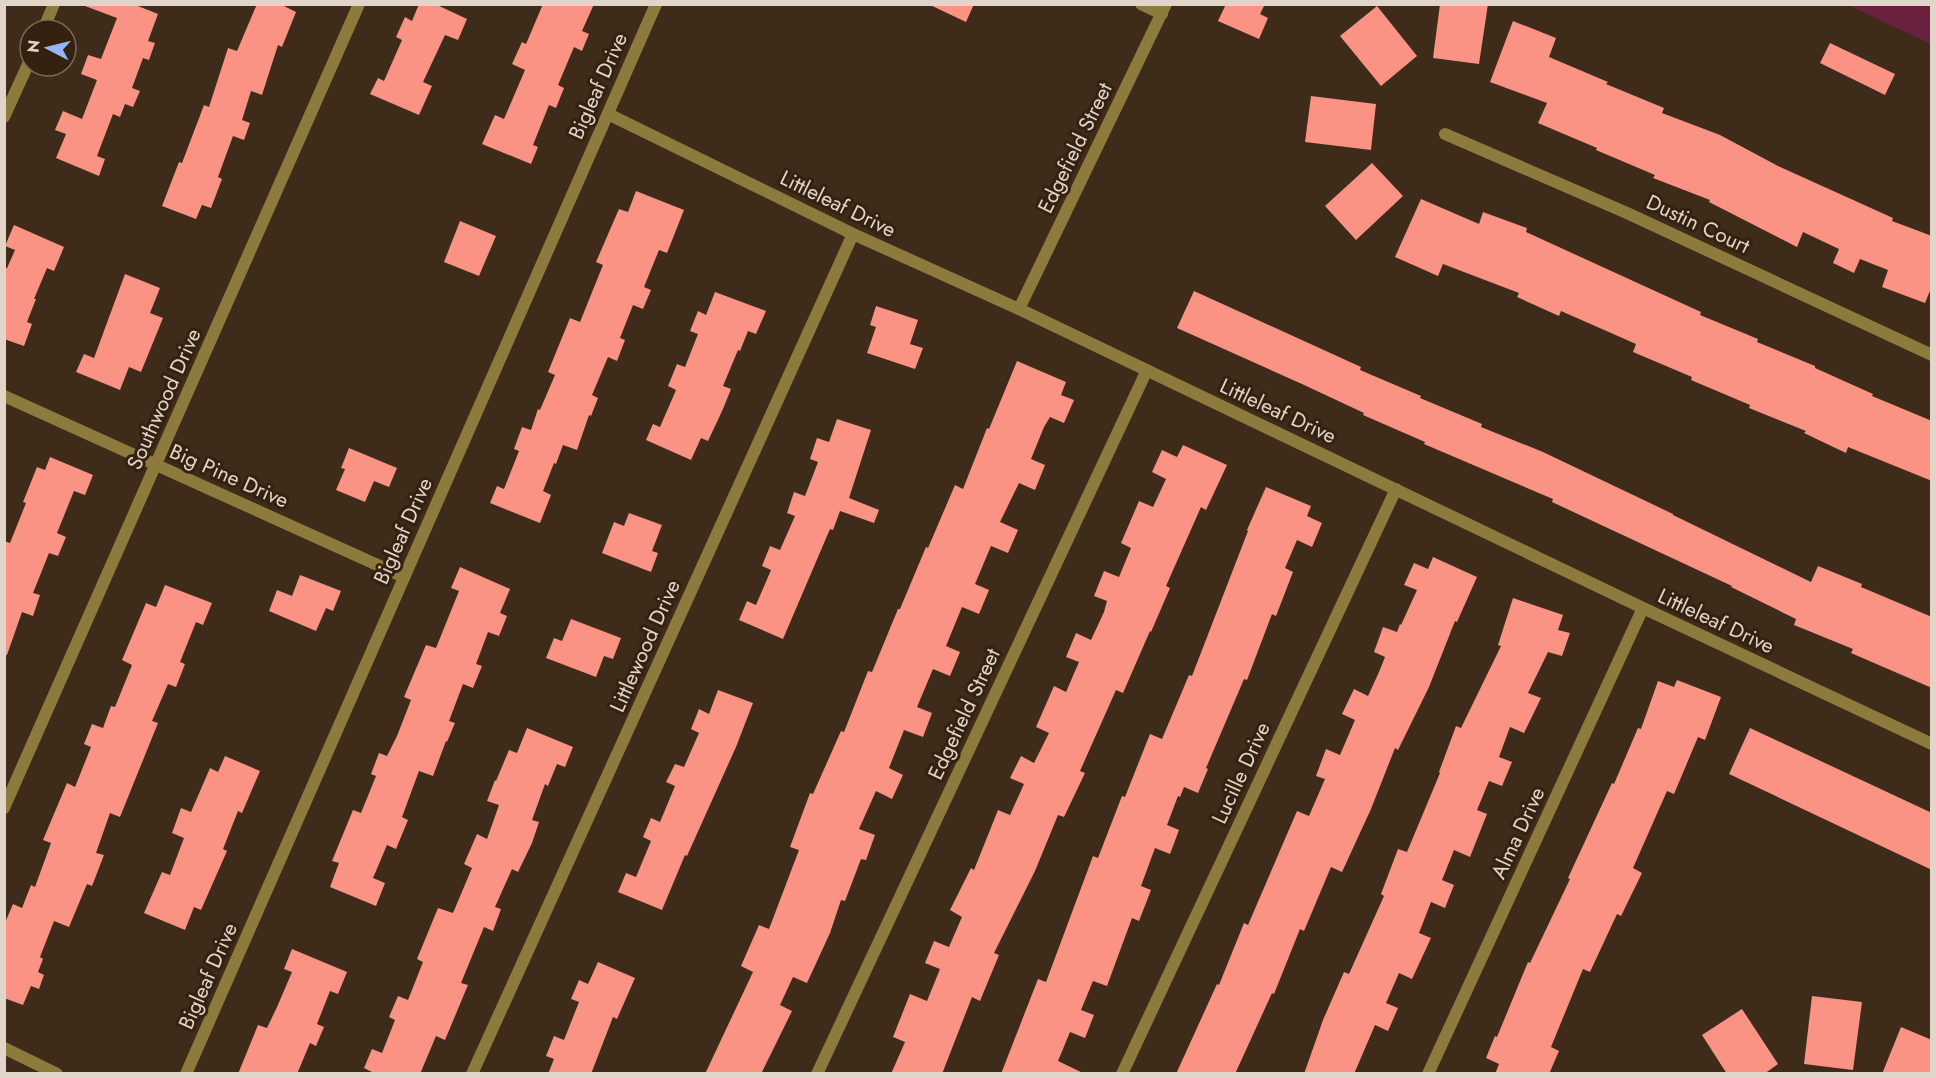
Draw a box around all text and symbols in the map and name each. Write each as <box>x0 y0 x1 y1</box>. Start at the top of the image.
north arrow <box>18 18 78 78</box>
street label: Bigleaf Drive <box>561 28 635 144</box>
text: N <box>21 39 46 54</box>
street label: Edgefield Street <box>1030 78 1120 218</box>
street label: Littleleaf Drive <box>775 163 901 245</box>
street label: Dustin Court <box>1641 187 1755 261</box>
street label: Southwood Drive <box>119 323 209 474</box>
street label: Littleleaf Drive <box>1215 371 1341 451</box>
street label: Big Pine Drive <box>165 436 293 516</box>
street label: Bigleaf Drive <box>366 473 440 589</box>
street label: Littlewood Drive <box>602 575 688 717</box>
street label: Littleleaf Drive <box>1653 581 1779 661</box>
street label: Edgefield Street <box>920 643 1008 785</box>
street label: Lucille Drive <box>1204 717 1278 829</box>
street label: Alma Drive <box>1484 782 1552 884</box>
street label: Bigleaf Drive <box>171 918 245 1034</box>

